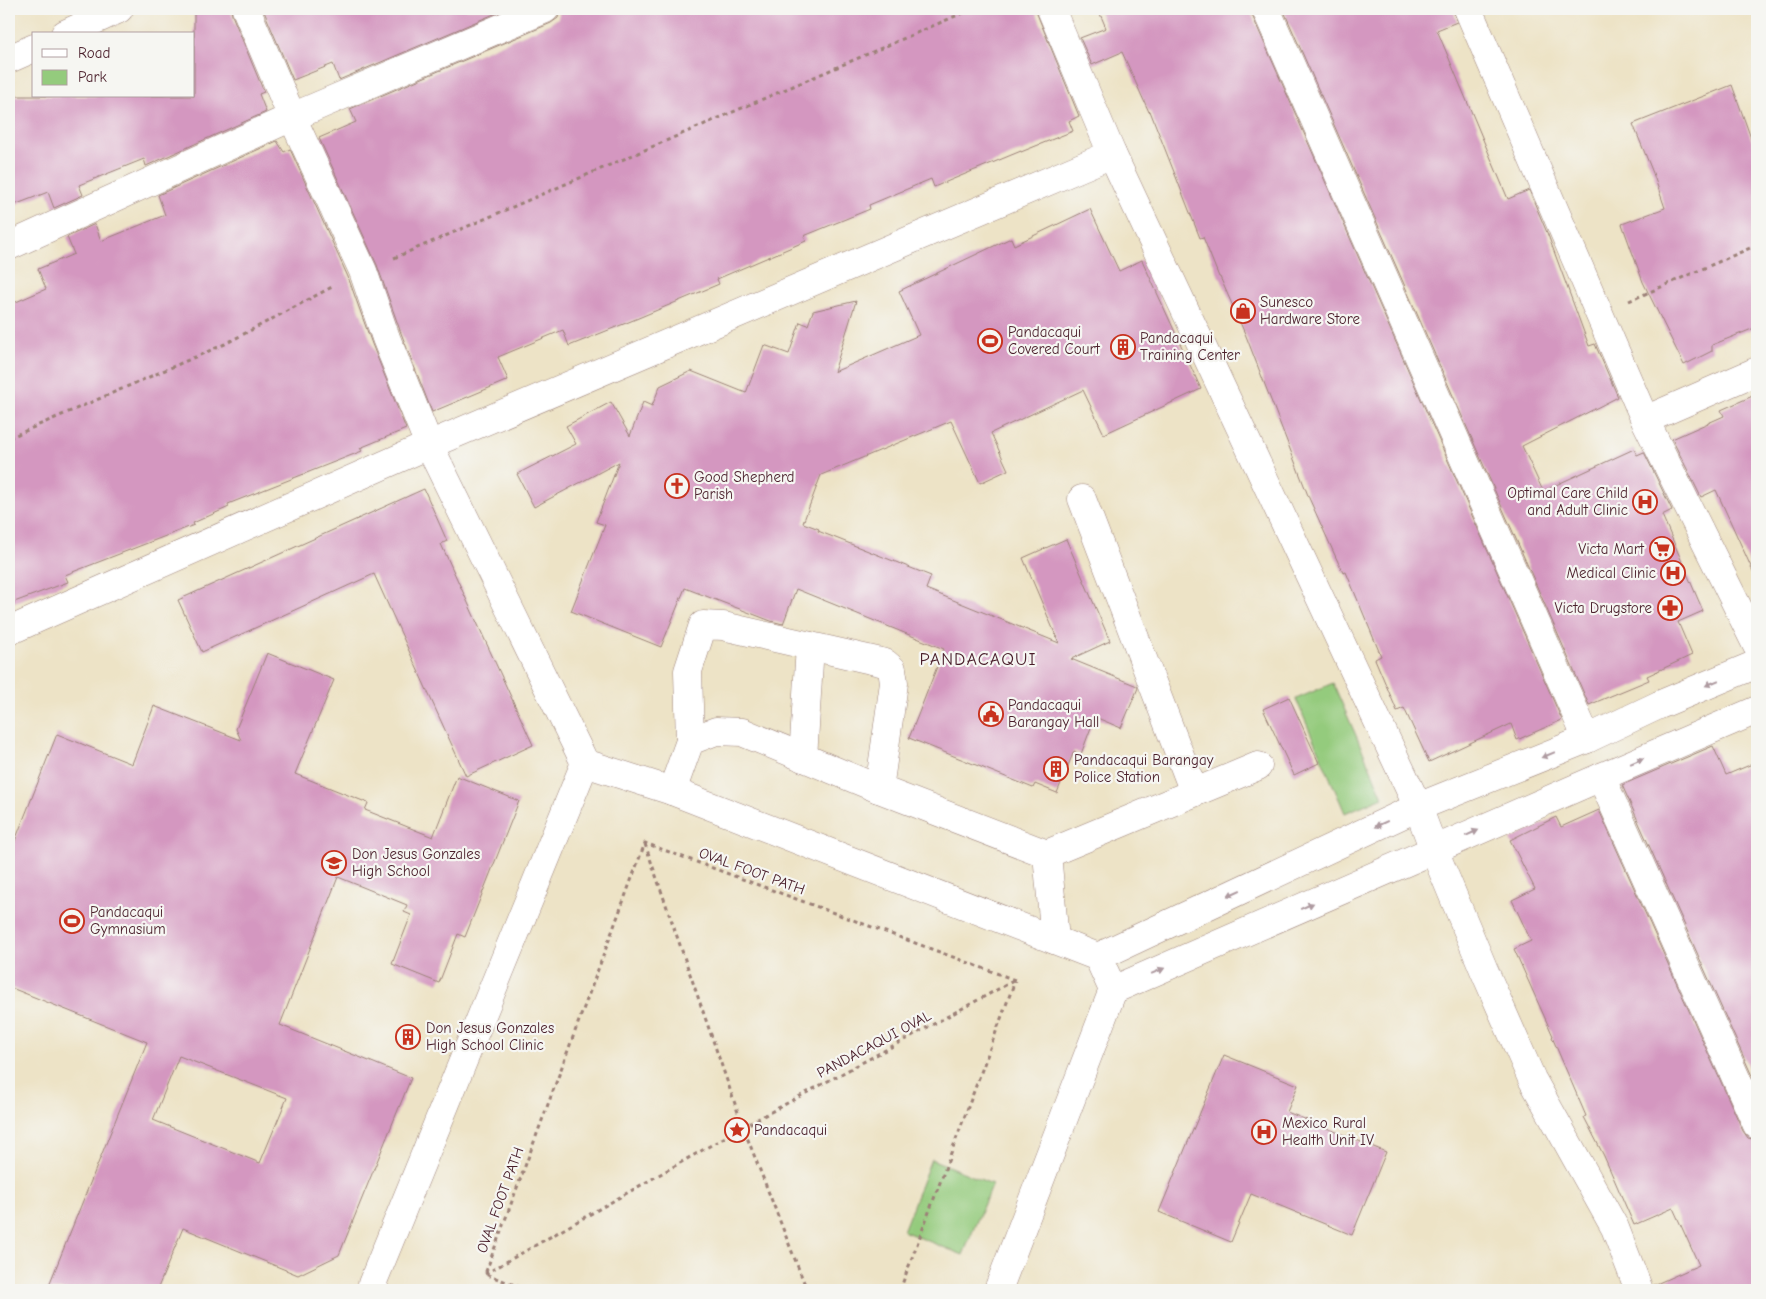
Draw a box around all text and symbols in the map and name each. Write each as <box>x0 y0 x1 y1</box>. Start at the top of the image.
legend <box>32 32 195 98</box>
text: Road <box>78 44 110 62</box>
text: Park <box>78 68 107 86</box>
place label: Sunesco Hardware Store <box>1260 293 1360 328</box>
shop icon: Sunesco Hardware Store <box>1230 298 1256 324</box>
place label: Pandacaqui Covered Court <box>1008 323 1100 358</box>
sports icon: Pandacaqui Covered Court <box>977 328 1003 354</box>
place label: Pandacaqui Training Center <box>1140 329 1240 364</box>
building icon: Pandacaqui Training Center <box>1110 334 1136 360</box>
place label: Good Shepherd Parish <box>694 468 794 503</box>
church icon: Good Shepherd Parish <box>664 473 690 499</box>
place label: Optimal Care Child and Adult Clinic <box>1507 484 1628 519</box>
hospital icon: Optimal Care Child and Adult Clinic <box>1632 489 1658 515</box>
supermarket icon: Victa Mart <box>1649 536 1675 562</box>
place label: Victa Mart <box>1578 540 1645 558</box>
hospital icon: Medical Clinic <box>1660 560 1686 586</box>
place label: Medical Clinic <box>1566 564 1656 582</box>
pharmacy icon: Victa Drugstore <box>1657 595 1683 621</box>
place label: Victa Drugstore <box>1554 599 1652 617</box>
district label: PANDACAQUI <box>919 649 1037 670</box>
one-way arrow <box>1705 679 1719 687</box>
place label: Pandacaqui Barangay Hall <box>1008 696 1099 731</box>
public building icon: Pandacaqui Barangay Hall <box>978 701 1004 727</box>
place label: Pandacaqui Barangay Police Station <box>1074 751 1214 786</box>
one-way arrow <box>1540 752 1555 759</box>
building icon: Pandacaqui Barangay Police Station <box>1043 756 1069 782</box>
one-way arrow <box>1629 757 1644 765</box>
one-way arrow <box>1374 820 1388 828</box>
one-way arrow <box>1465 829 1479 837</box>
street label: OVAL FOOT PATH <box>697 843 807 899</box>
place label: Don Jesus Gonzales High School <box>352 845 480 880</box>
school or university icon: Don Jesus Gonzales High School <box>321 850 347 876</box>
one-way arrow <box>1227 889 1241 897</box>
one-way arrow <box>1300 902 1314 910</box>
place label: Pandacaqui Gymnasium <box>90 903 166 938</box>
sports icon: Pandacaqui Gymnasium <box>59 908 85 934</box>
one-way arrow <box>1151 966 1165 974</box>
street label: PANDACAQUI OVAL <box>814 1006 935 1082</box>
place label: Don Jesus Gonzales High School Clinic <box>426 1019 554 1054</box>
building icon: Don Jesus Gonzales High School Clinic <box>395 1024 421 1050</box>
place label: Mexico Rural Health Unit IV <box>1282 1114 1374 1149</box>
place icon: Pandacaqui <box>724 1117 750 1143</box>
hospital icon: Mexico Rural Health Unit IV <box>1251 1119 1277 1145</box>
place label: Pandacaqui <box>754 1121 827 1139</box>
street label: OVAL FOOT PATH <box>472 1145 528 1255</box>

